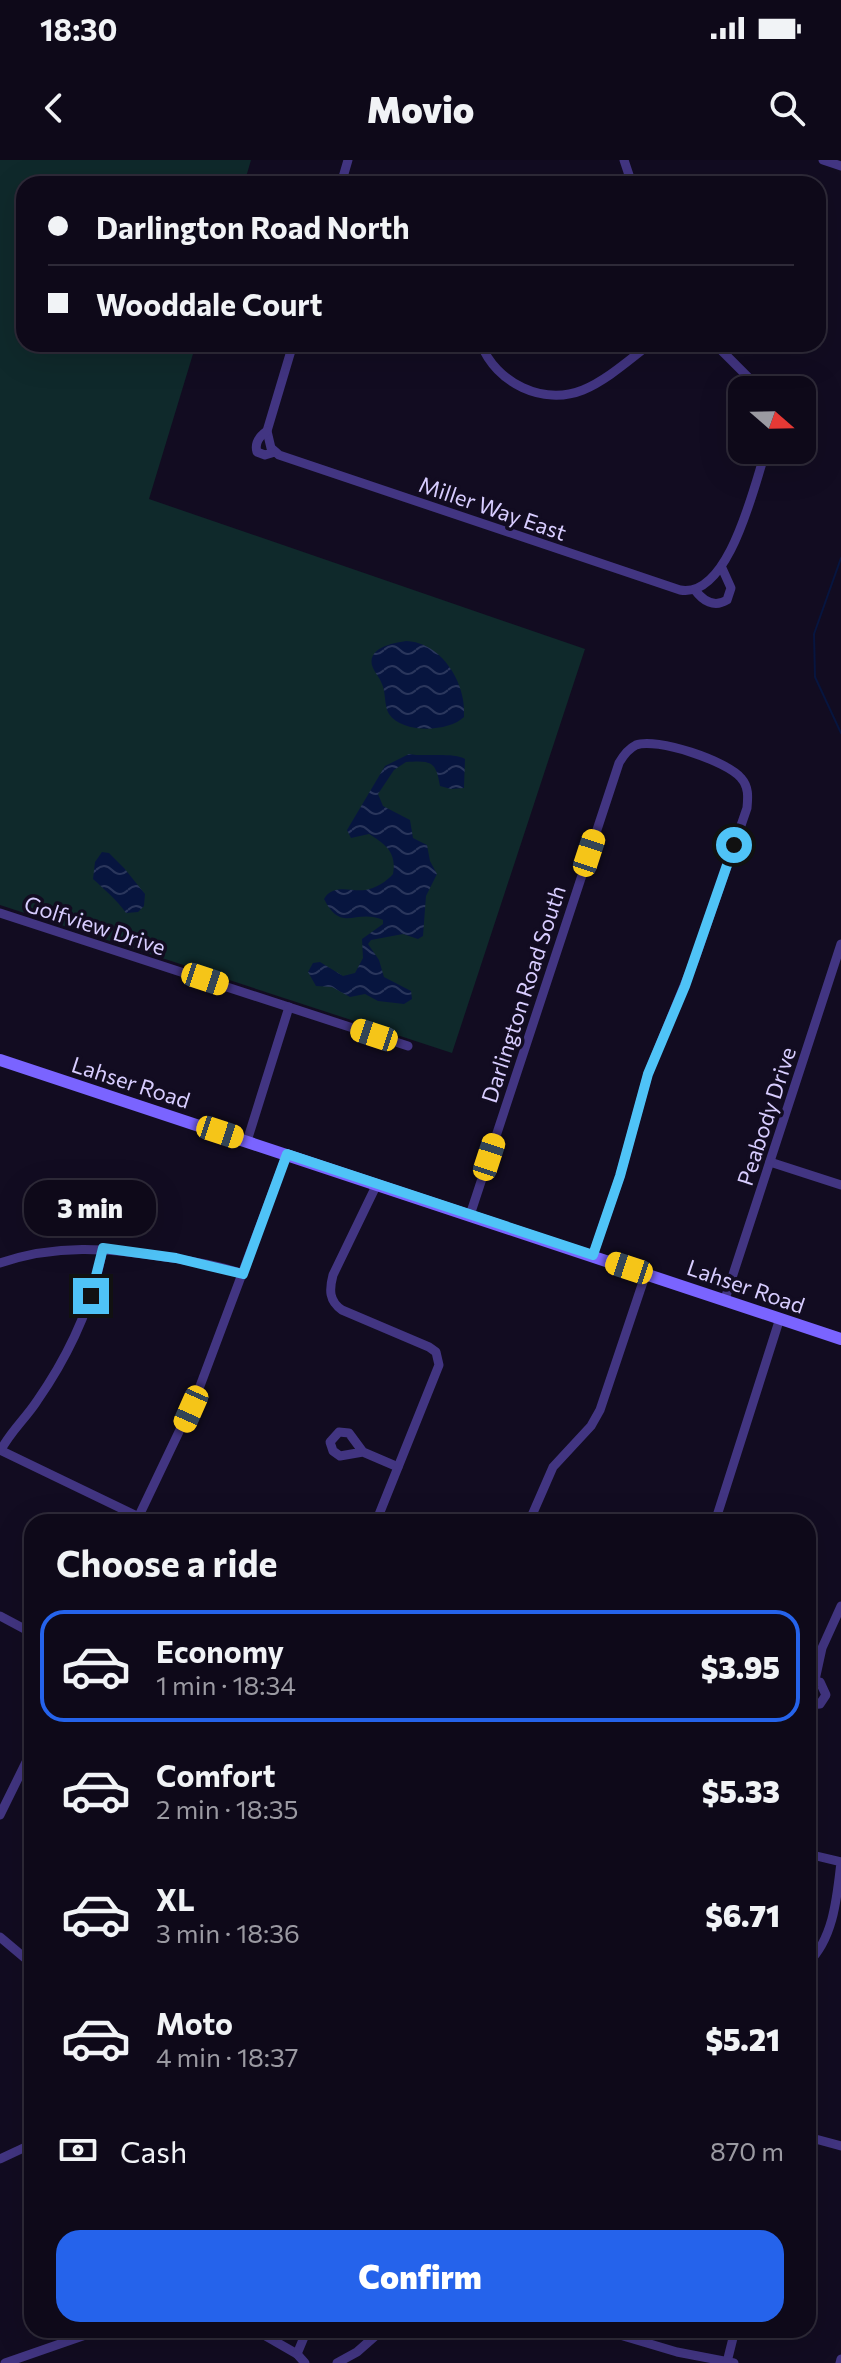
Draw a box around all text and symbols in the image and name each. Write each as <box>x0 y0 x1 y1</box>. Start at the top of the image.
text: 18:30 <box>40 10 117 47</box>
icon: back <box>32 86 76 130</box>
text: Movio <box>367 86 474 130</box>
icon: search <box>765 86 809 130</box>
text: Darlington Road North <box>96 208 410 245</box>
text: Wooddale Court <box>96 285 322 322</box>
north arrow <box>728 376 816 464</box>
map controls <box>728 376 816 464</box>
street label: Miller Way East <box>416 470 570 546</box>
car <box>570 826 608 880</box>
route start <box>716 827 752 863</box>
street label: Darlington Road South <box>475 882 571 1106</box>
street label: Golfview Drive <box>21 889 169 961</box>
car <box>178 960 232 998</box>
car <box>347 1016 401 1054</box>
street label: Peabody Drive <box>731 1043 801 1189</box>
street label: Lahser Road <box>68 1050 194 1114</box>
car <box>193 1113 247 1151</box>
car <box>470 1130 508 1184</box>
callout: 3 min <box>25 1180 157 1236</box>
text: 3 min <box>57 1192 123 1223</box>
car <box>602 1249 656 1287</box>
street label: Lahser Road <box>684 1253 808 1319</box>
route end <box>73 1278 109 1314</box>
car <box>170 1382 212 1436</box>
text: Choose a ride <box>56 1540 277 1584</box>
icon: car <box>60 1630 132 1702</box>
text: Economy <box>156 1632 284 1669</box>
text: $3.95 <box>701 1648 780 1685</box>
text: 1 min · 18:34 <box>156 1669 296 1700</box>
icon: car <box>60 1754 132 1826</box>
text: Comfort <box>156 1756 275 1793</box>
text: $5.33 <box>702 1772 780 1809</box>
text: 2 min · 18:35 <box>156 1793 299 1824</box>
icon: car <box>60 1878 132 1950</box>
text: XL <box>156 1880 195 1917</box>
text: $6.71 <box>705 1896 780 1933</box>
text: 3 min · 18:36 <box>156 1917 300 1948</box>
icon: car <box>60 2002 132 2074</box>
text: Moto <box>156 2004 233 2041</box>
text: $5.21 <box>706 2020 780 2057</box>
text: 4 min · 18:37 <box>156 2041 298 2072</box>
icon: cash <box>56 2128 100 2172</box>
text: Cash <box>120 2132 187 2169</box>
text: 870 m <box>710 2135 784 2166</box>
button: Confirm <box>56 2230 784 2322</box>

